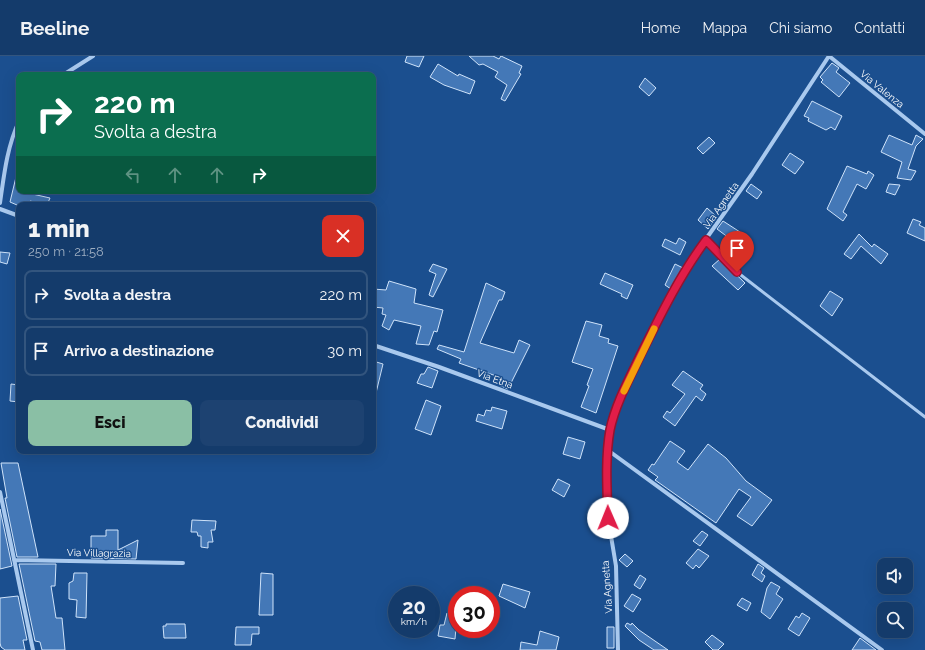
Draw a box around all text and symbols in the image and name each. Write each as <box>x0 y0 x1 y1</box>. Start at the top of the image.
text: Beeline <box>20 17 89 39</box>
text: Home <box>641 20 680 36</box>
text: Mappa <box>702 20 747 36</box>
text: Chi siamo <box>769 20 832 36</box>
text: Contatti <box>854 20 905 36</box>
street label: Via Valenza <box>858 68 906 110</box>
text: 220 m <box>94 87 176 120</box>
icon: right <box>28 88 80 140</box>
text: Svolta a destra <box>94 121 217 142</box>
icon: left <box>122 164 144 186</box>
icon: ahead <box>164 164 186 186</box>
icon: ahead <box>206 164 228 186</box>
icon: right <box>248 164 270 186</box>
street label: Via Agnetta <box>701 180 741 230</box>
text: 1 min <box>28 214 90 243</box>
button: close <box>322 215 364 257</box>
pin <box>720 231 754 272</box>
icon: arrive <box>726 237 748 259</box>
text: 250 m · 21:58 <box>28 244 104 259</box>
icon: right <box>30 284 52 306</box>
text: Svolta a destra <box>64 286 171 304</box>
text: 220 m <box>320 286 362 304</box>
icon: arrive <box>30 340 52 362</box>
text: Arrivo a destinazione <box>64 342 214 360</box>
text: 30 m <box>327 342 362 360</box>
street label: Via Etna <box>475 367 515 391</box>
button: Esci <box>28 400 192 446</box>
button: Condividi <box>200 400 364 446</box>
position arrow <box>587 497 629 539</box>
street label: Via Villagrazia <box>67 547 131 559</box>
map controls <box>877 558 913 638</box>
button: sound <box>877 558 913 594</box>
street label: Via Agnetta <box>600 560 614 614</box>
speed limit sign: 30 <box>448 586 500 638</box>
text: 20 <box>402 595 426 619</box>
button: search <box>877 602 913 638</box>
text: km/h <box>401 616 427 627</box>

